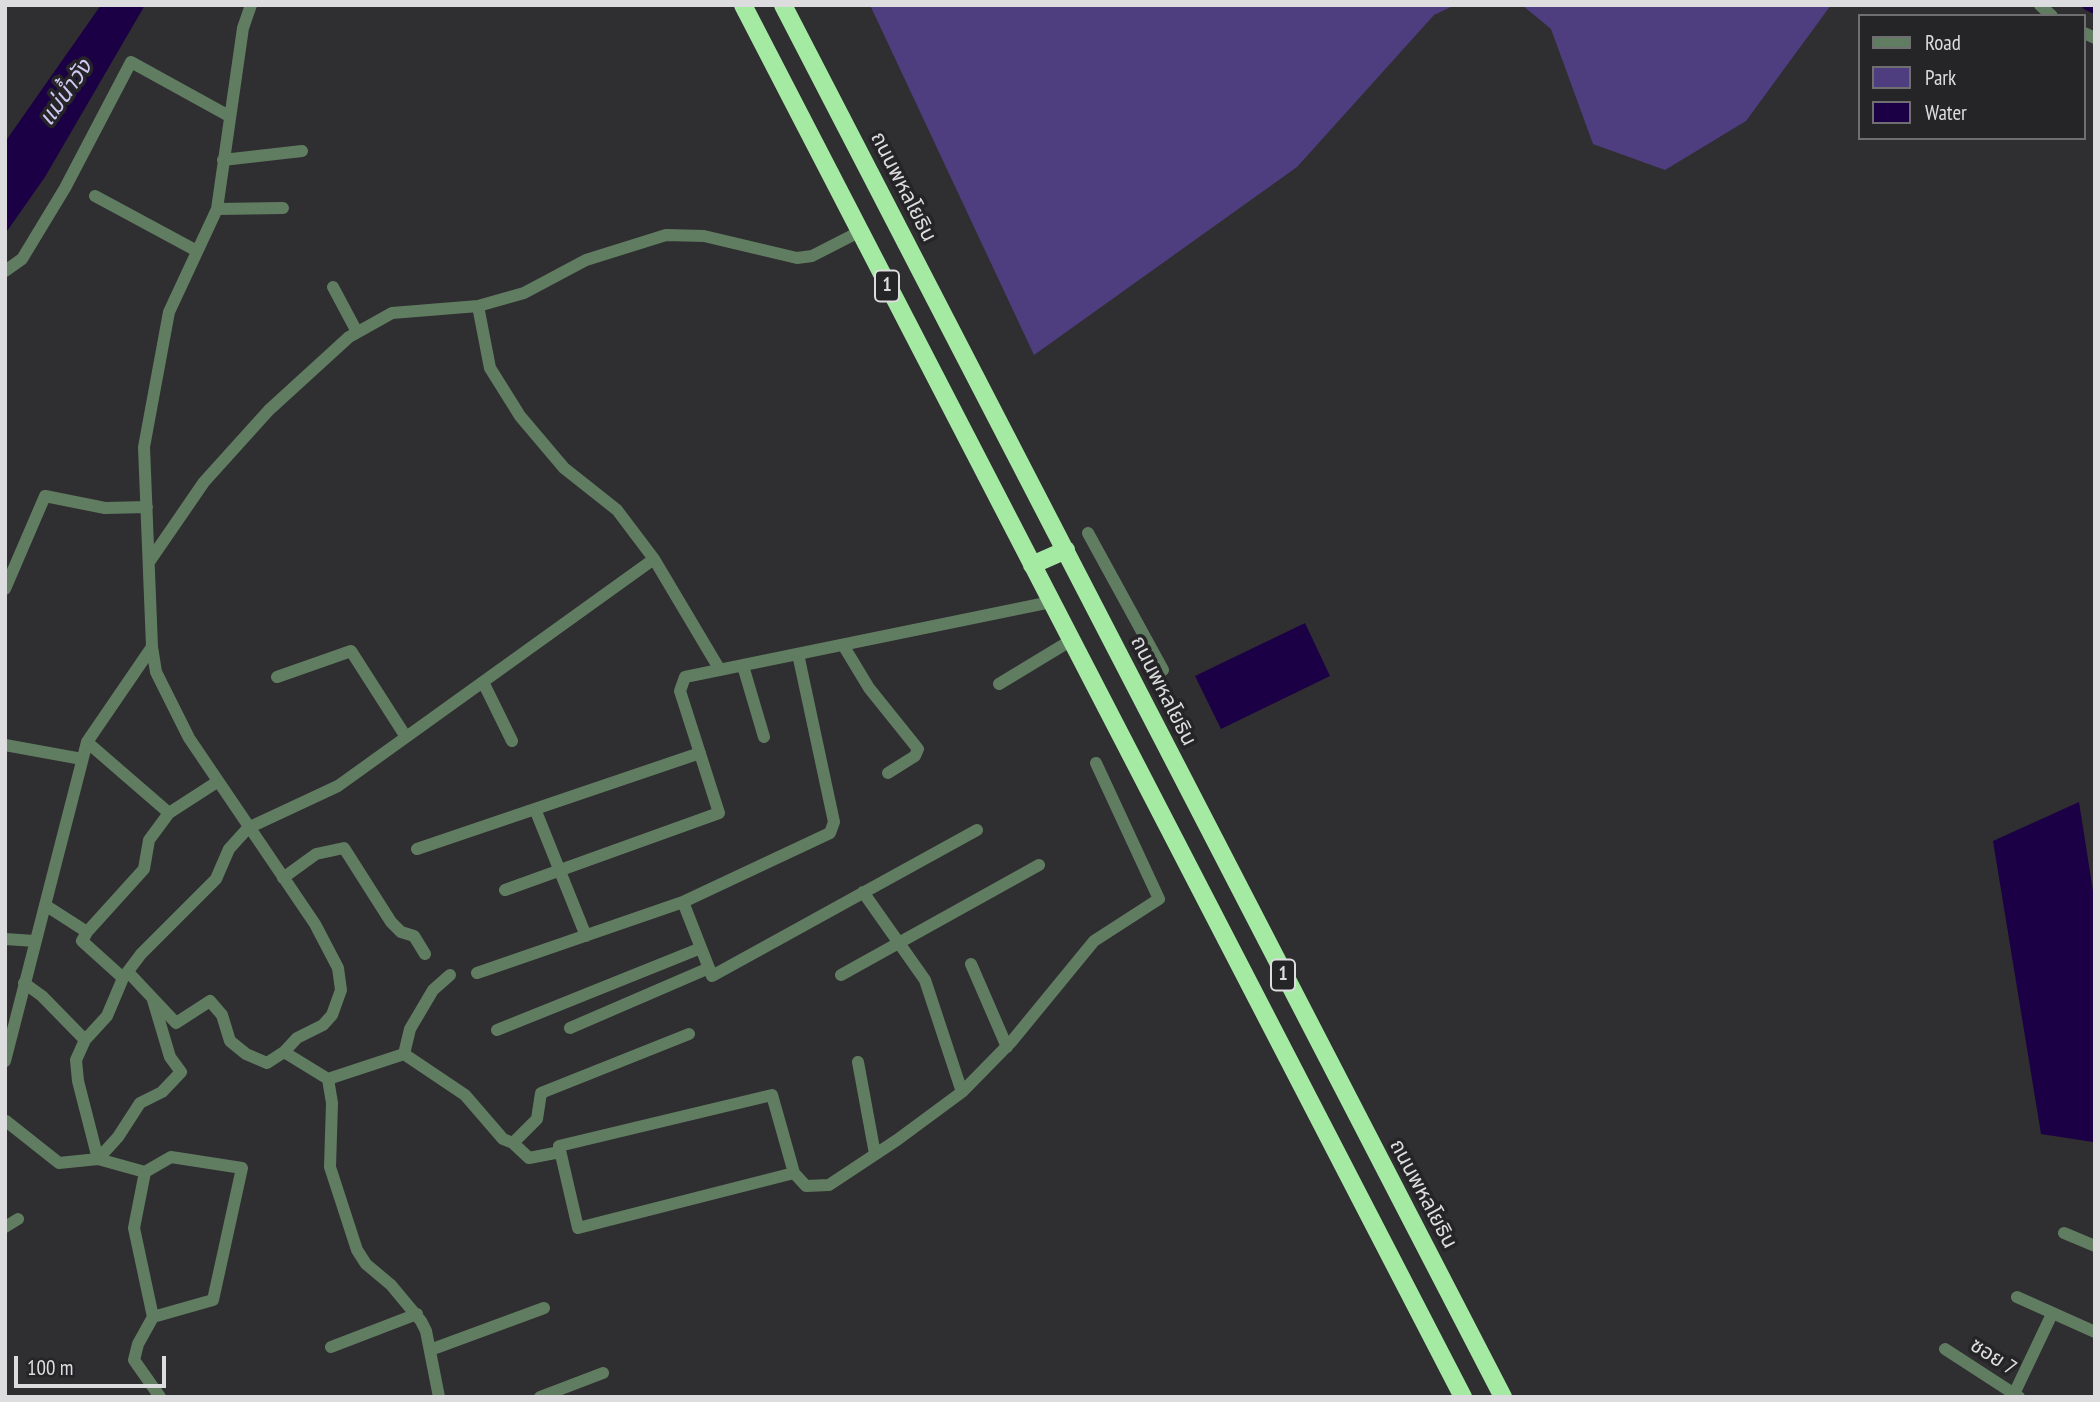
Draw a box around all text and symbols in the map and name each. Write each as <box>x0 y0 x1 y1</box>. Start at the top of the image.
legend <box>1858 14 2086 140</box>
text: Road <box>1925 29 1961 56</box>
water label: แม่น้ำวัง <box>33 55 99 131</box>
text: Park <box>1925 64 1956 91</box>
text: Water <box>1925 99 1967 126</box>
street label: ถนนพหลโยธิน <box>865 128 941 246</box>
road number: 1 <box>875 270 899 302</box>
street label: ถนนพหลโยธิน <box>1125 632 1201 750</box>
road number: 1 <box>1271 959 1295 990</box>
street label: ถนนพหลโยธิน <box>1384 1135 1462 1253</box>
street label: ซอย 7 <box>1965 1333 2021 1381</box>
scale bar <box>18 1342 170 1386</box>
text: 100 m <box>27 1354 73 1381</box>

